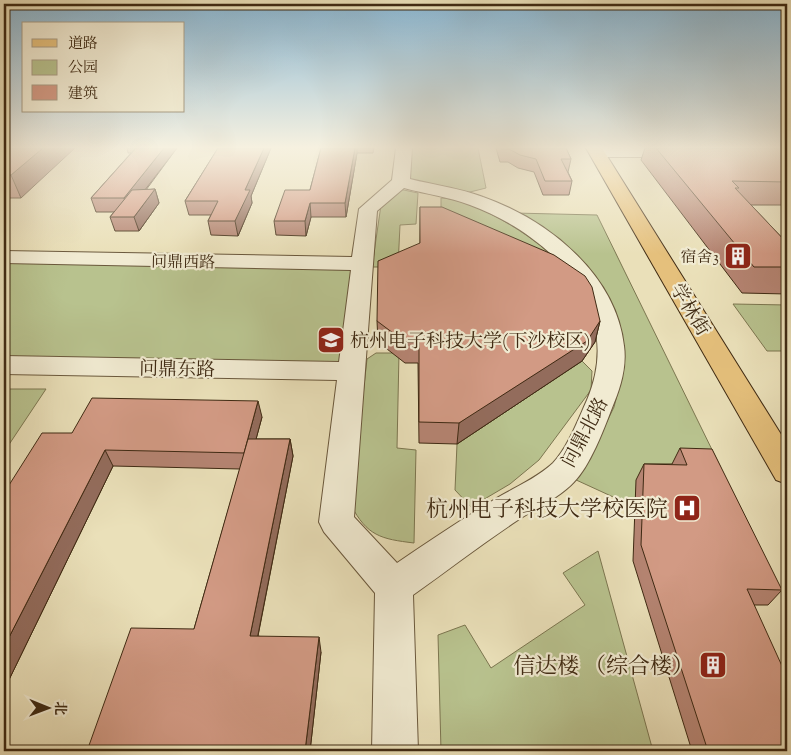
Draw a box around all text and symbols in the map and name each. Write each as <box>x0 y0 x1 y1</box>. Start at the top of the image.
legend <box>22 22 185 112</box>
text: 道路 <box>68 34 98 55</box>
text: 公园 <box>68 58 98 79</box>
text: 建筑 <box>68 84 98 105</box>
building icon: 宿舍3 <box>723 241 753 271</box>
place label: 宿舍3 <box>681 247 719 270</box>
street label: 问鼎西路 <box>151 251 215 276</box>
street label: 学林街 <box>663 279 715 342</box>
school or university icon: 杭州电子科技大学(下沙校区) <box>316 325 346 355</box>
place label: 杭州电子科技大学(下沙校区) <box>350 329 590 356</box>
street label: 问鼎东路 <box>139 356 215 385</box>
street label: 问鼎北路 <box>556 393 616 473</box>
hospital icon: 杭州电子科技大学校医院 <box>672 493 702 523</box>
place label: 杭州电子科技大学校医院 <box>426 495 668 527</box>
building icon: 信达楼 （综合楼） <box>698 650 728 680</box>
place label: 信达楼 （综合楼） <box>513 652 694 684</box>
north arrow <box>22 682 72 732</box>
text: 北 <box>49 701 69 715</box>

